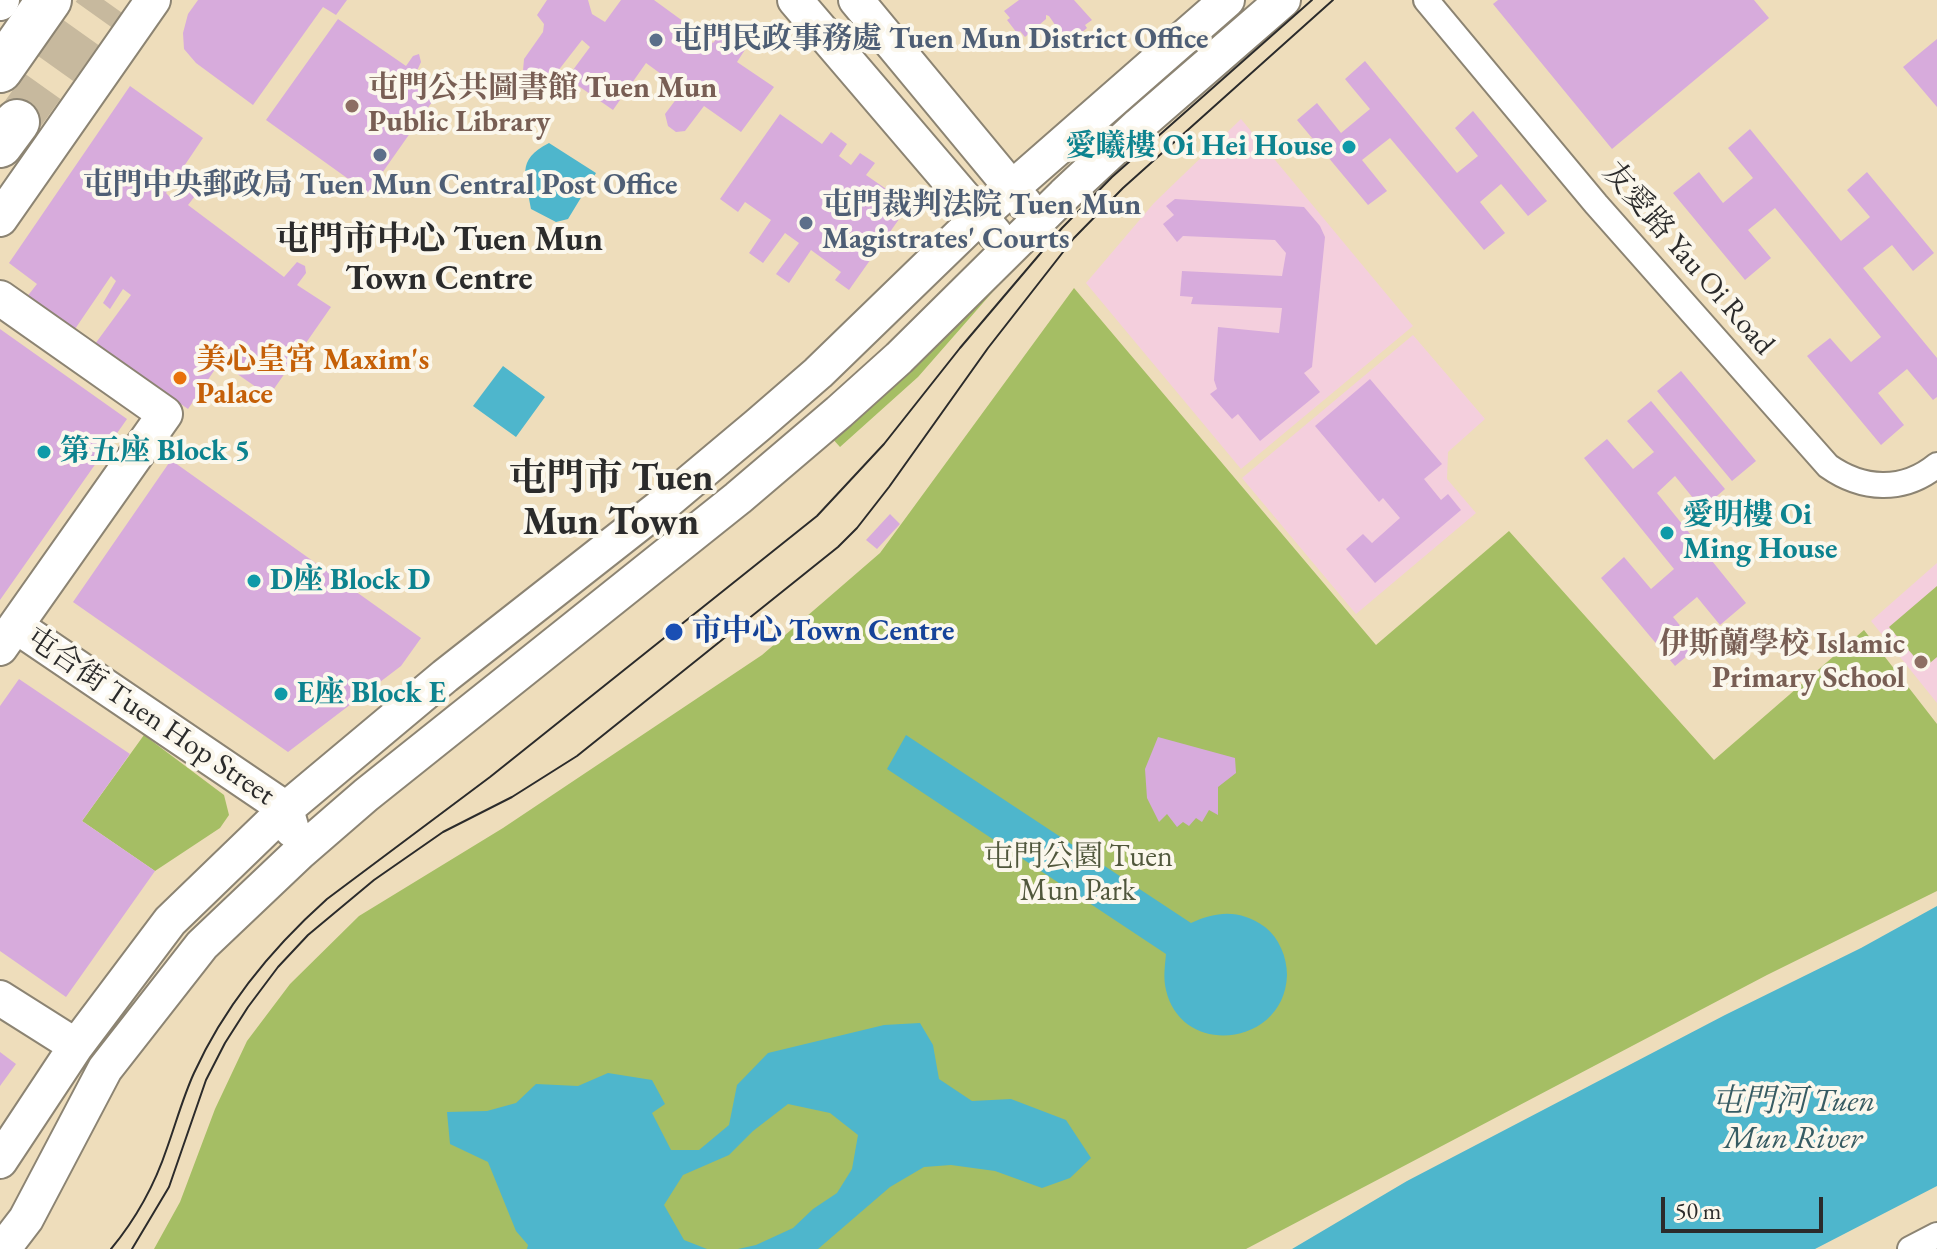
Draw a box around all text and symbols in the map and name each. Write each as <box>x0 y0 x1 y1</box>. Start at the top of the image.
place label: 屯門民政事務處 Tuen Mun District Office <box>672 22 1209 58</box>
marker: 屯門民政事務處 Tuen Mun District Office <box>647 31 665 49</box>
place label: 屯門公共圖書館 Tuen Mun Public Library <box>368 71 717 142</box>
marker: 屯門公共圖書館 Tuen Mun Public Library <box>343 97 361 115</box>
place label: 愛曦樓 Oi Hei House <box>1066 129 1333 165</box>
marker: 愛曦樓 Oi Hei House <box>1340 138 1358 156</box>
marker: 屯門中央郵政局 Tuen Mun Central Post Office <box>371 146 389 164</box>
street label: 友愛路 Yau Oi Road <box>1595 155 1781 363</box>
place label: 屯門中央郵政局 Tuen Mun Central Post Office <box>82 168 678 204</box>
place label: 屯門裁判法院 Tuen Mun Magistrates' Courts <box>822 188 1141 258</box>
marker: 屯門裁判法院 Tuen Mun Magistrates' Courts <box>797 214 815 232</box>
district label: 屯門市中心 Tuen Mun Town Centre <box>275 221 603 300</box>
place label: 美心皇宮 Maxim's Palace <box>196 343 429 414</box>
marker: 美心皇宮 Maxim's Palace <box>171 369 189 387</box>
place label: 第五座 Block 5 <box>60 434 250 470</box>
marker: 第五座 Block 5 <box>35 443 53 461</box>
district label: 屯門市 Tuen Mun Town <box>508 457 714 546</box>
place label: 愛明樓 Oi Ming House <box>1683 498 1837 568</box>
marker: 愛明樓 Oi Ming House <box>1658 524 1676 542</box>
place label: D座 Block D <box>270 563 431 599</box>
marker: D座 Block D <box>245 572 263 590</box>
place label: 市中心 Town Centre <box>692 614 954 650</box>
street label: 屯合街 Tuen Hop Street <box>19 620 281 814</box>
marker: 市中心 Town Centre <box>663 621 685 643</box>
place label: 伊斯蘭學校 Islamic Primary School <box>1659 627 1905 698</box>
marker: 伊斯蘭學校 Islamic Primary School <box>1912 653 1930 671</box>
place label: E座 Block E <box>297 676 446 712</box>
marker: E座 Block E <box>272 685 290 703</box>
park label: 屯門公園 Tuen Mun Park <box>983 840 1173 910</box>
water label: 屯門河 Tuen Mun River <box>1711 1083 1875 1158</box>
scale bar <box>1665 1181 1827 1231</box>
text: 50 m <box>1675 1195 1722 1226</box>

